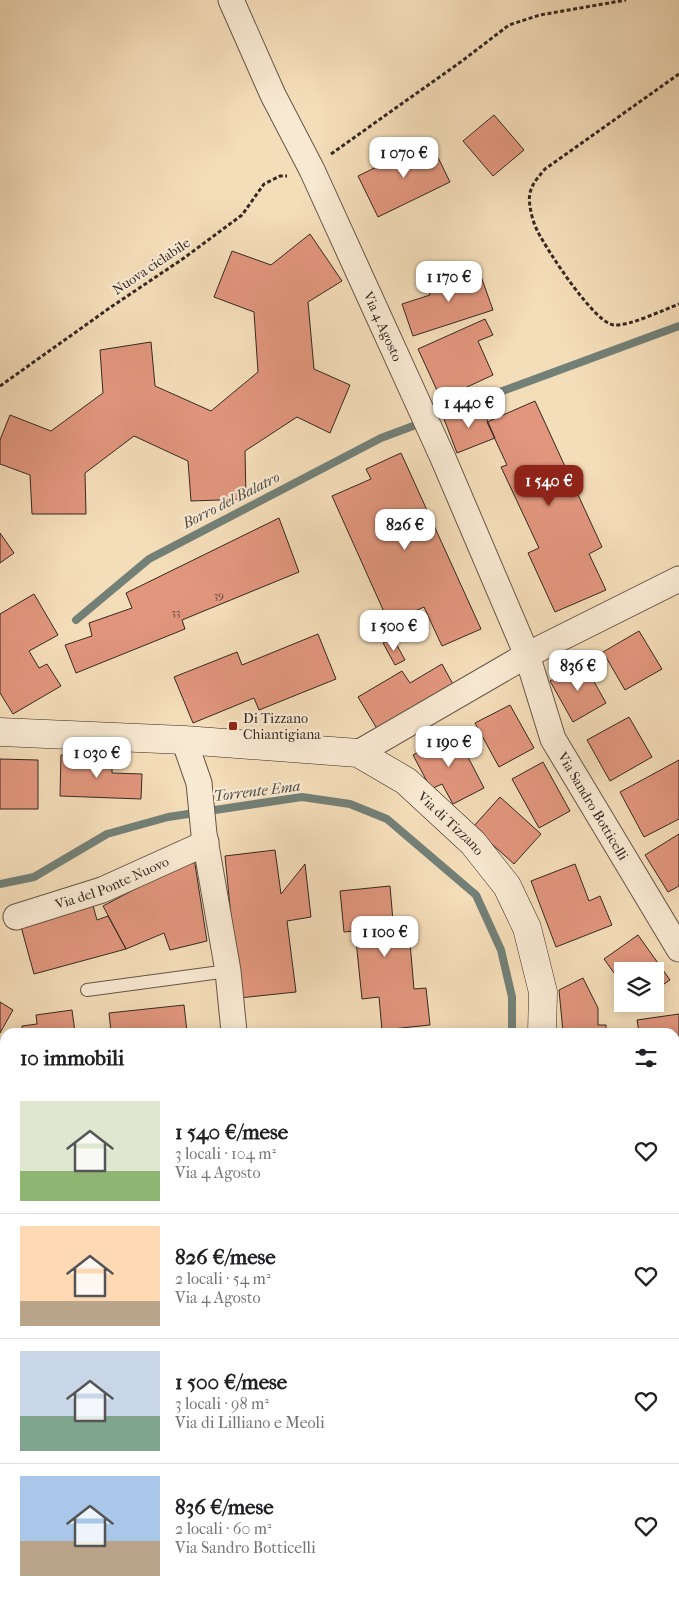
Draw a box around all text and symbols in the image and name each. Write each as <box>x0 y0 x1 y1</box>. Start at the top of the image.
pin: 1 070 € <box>358 136 450 179</box>
text: 1 070 € <box>380 143 428 162</box>
street label: Nuova ciclabile <box>109 234 193 299</box>
pin: 1 170 € <box>403 260 495 303</box>
text: 1 170 € <box>427 267 471 286</box>
street label: Via 4 Agosto <box>359 288 406 364</box>
pin: 1 440 € <box>423 386 515 429</box>
text: 1 440 € <box>444 393 494 412</box>
pin: 1 540 € <box>503 464 595 507</box>
water label: Borro del Balatro <box>178 468 283 533</box>
text: 1 540 € <box>525 471 573 490</box>
pin: 826 € <box>370 508 440 551</box>
text: 826 € <box>386 515 424 534</box>
house number: 39 <box>214 589 224 602</box>
house number: 33 <box>171 606 181 619</box>
pin: 1 500 € <box>348 610 440 652</box>
text: 1 500 € <box>371 616 417 635</box>
pin: 836 € <box>543 650 613 692</box>
text: 836 € <box>560 656 596 675</box>
place label: Di Tizzano Chiantigiana <box>243 710 321 743</box>
marker: Di Tizzano Chiantigiana <box>227 720 239 732</box>
pin: 1 190 € <box>403 726 495 768</box>
text: 1 190 € <box>426 732 472 751</box>
pin: 1 030 € <box>51 736 143 779</box>
text: 1 030 € <box>74 743 120 762</box>
street label: Via Sandro Botticelli <box>553 748 632 863</box>
water label: Torrente Ema <box>213 777 301 805</box>
street label: Via di Tizzano <box>413 788 487 859</box>
street label: Via del Ponte Nuovo <box>52 853 172 913</box>
pin: 1 100 € <box>339 916 431 958</box>
text: 1 100 € <box>362 922 408 941</box>
map controls <box>614 962 664 1012</box>
button: layers <box>614 962 664 1012</box>
icon: filters <box>632 1044 660 1072</box>
text: 10 immobili <box>20 1046 124 1070</box>
text: 1 540 €/mese <box>175 1120 288 1144</box>
icon: home <box>60 1121 120 1181</box>
icon: heart <box>632 1137 660 1165</box>
text: 3 locali · 104 m² <box>175 1144 276 1163</box>
text: Via 4 Agosto <box>175 1163 261 1182</box>
text: 826 €/mese <box>175 1245 276 1269</box>
icon: home <box>60 1246 120 1306</box>
icon: heart <box>632 1262 660 1290</box>
text: 2 locali · 54 m² <box>175 1269 270 1288</box>
text: Via 4 Agosto <box>175 1288 261 1307</box>
text: 1 500 €/mese <box>175 1370 287 1394</box>
icon: home <box>60 1371 120 1431</box>
icon: heart <box>632 1387 660 1415</box>
text: 3 locali · 98 m² <box>175 1394 269 1413</box>
text: Via di Lilliano e Meoli <box>175 1413 325 1432</box>
text: 836 €/mese <box>175 1495 274 1519</box>
icon: home <box>60 1496 120 1556</box>
icon: heart <box>632 1512 660 1540</box>
text: 2 locali · 60 m² <box>175 1519 272 1538</box>
text: Via Sandro Botticelli <box>175 1538 316 1557</box>

